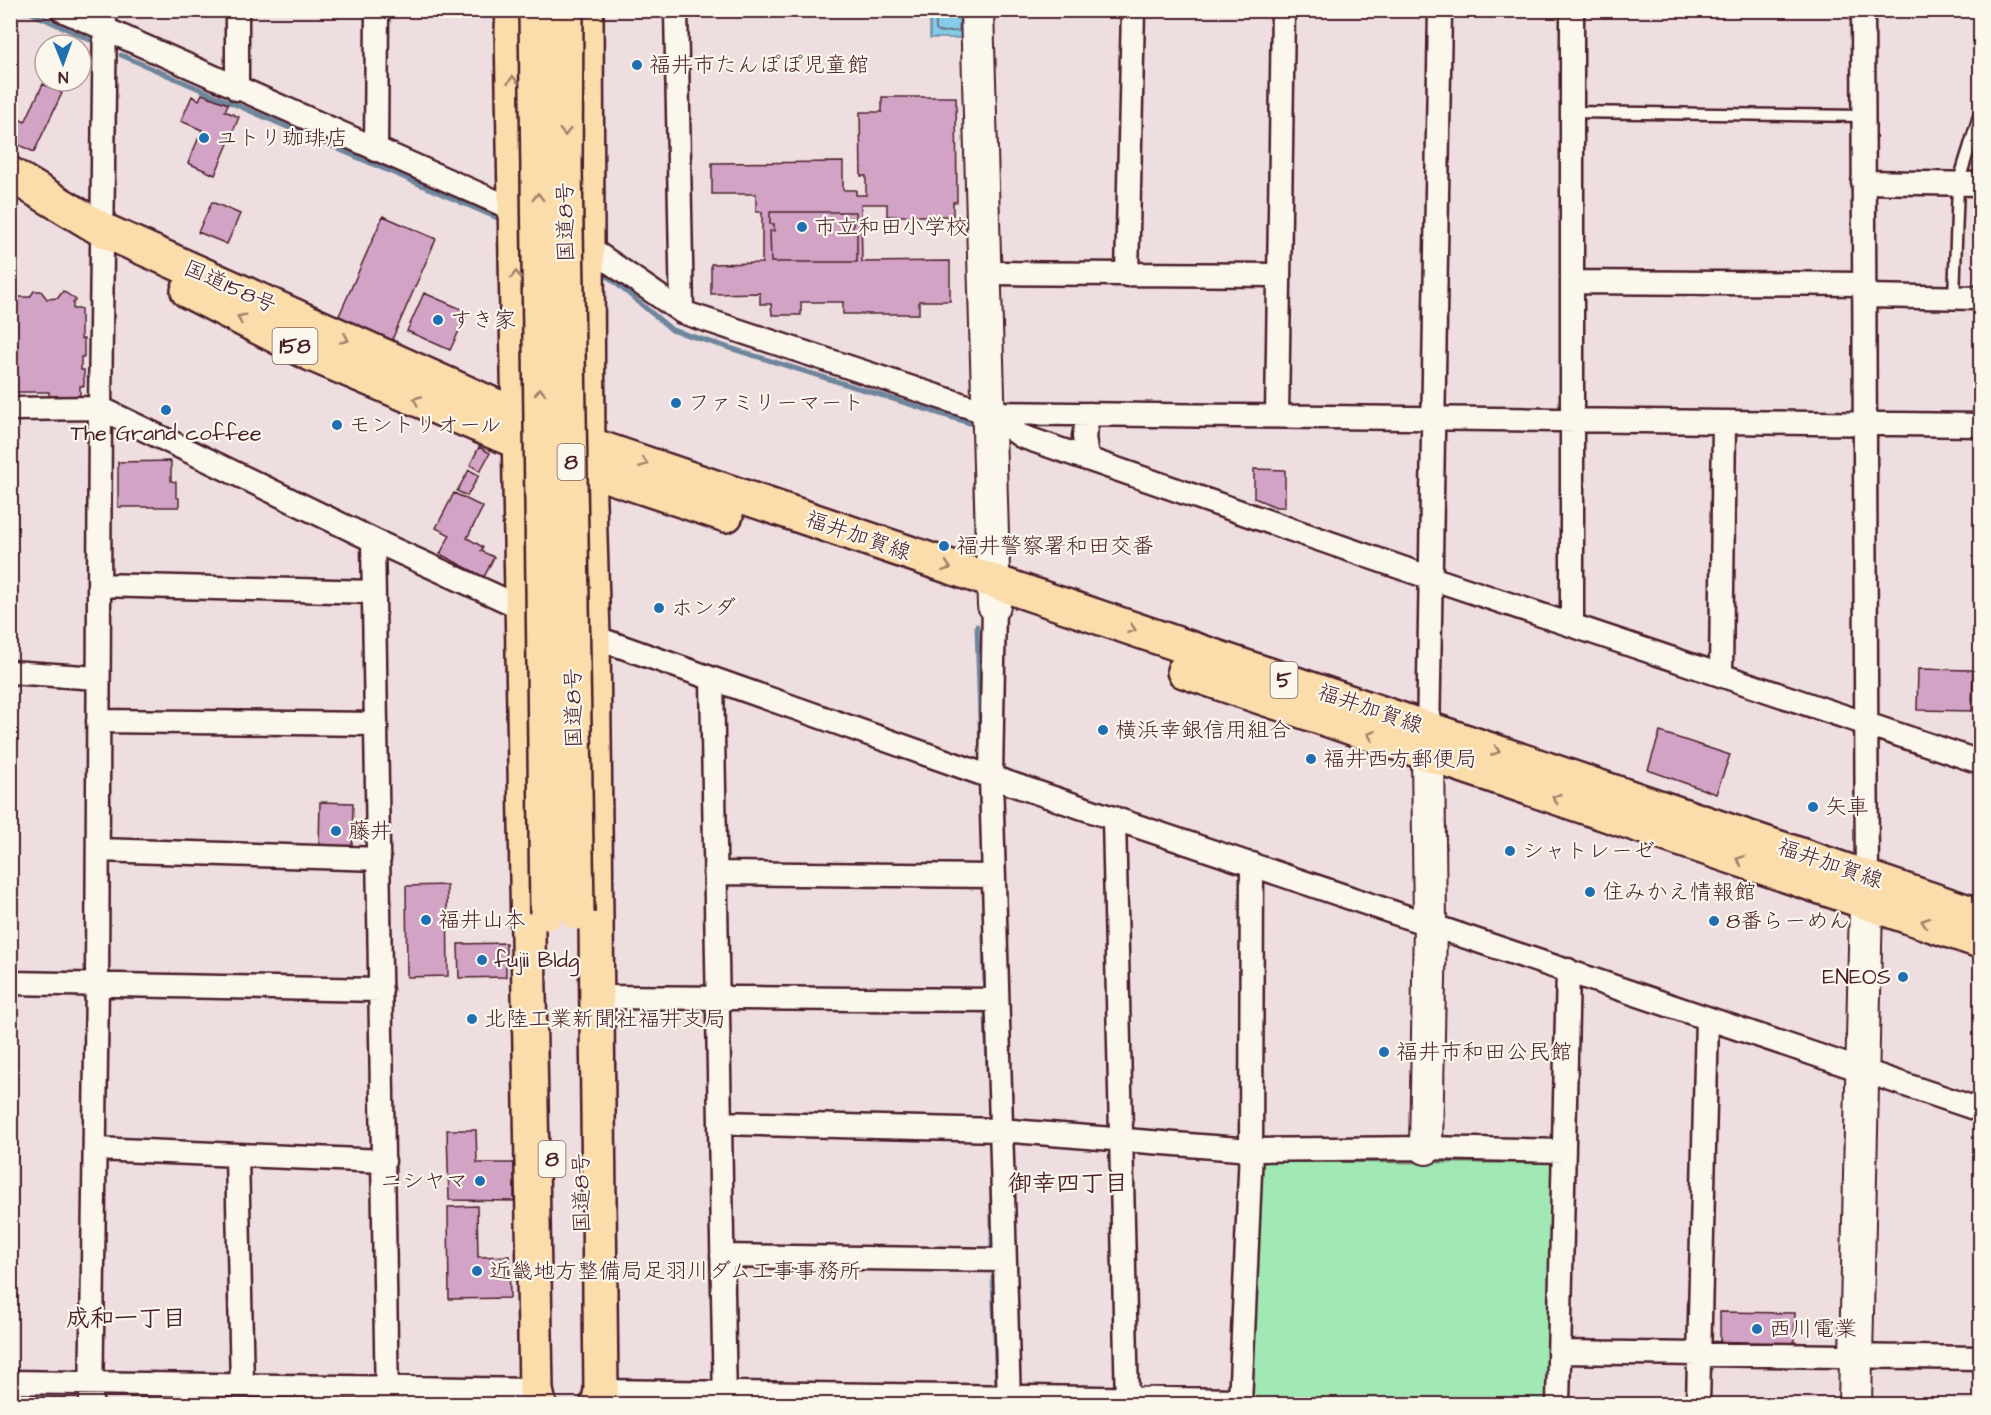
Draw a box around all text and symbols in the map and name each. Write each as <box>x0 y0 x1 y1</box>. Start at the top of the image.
north arrow <box>33 33 93 93</box>
place label: 福井市たんぽぽ児童館 <box>649 50 869 81</box>
marker: 福井市たんぽぽ児童館 <box>630 58 644 72</box>
text: N <box>58 66 68 88</box>
one-way arrow <box>506 76 519 85</box>
place label: ユトリ珈琲店 <box>216 123 348 154</box>
one-way arrow <box>559 127 571 136</box>
marker: ユトリ珈琲店 <box>197 131 211 145</box>
street label: 国道8号 <box>550 182 582 262</box>
one-way arrow <box>532 193 544 202</box>
place label: 市立和田小学校 <box>814 212 968 243</box>
marker: 市立和田小学校 <box>795 220 809 234</box>
street label: 国道158号 <box>179 253 281 321</box>
one-way arrow <box>510 271 522 280</box>
place label: すき家 <box>450 305 516 336</box>
marker: すき家 <box>431 313 445 327</box>
one-way arrow <box>236 314 247 325</box>
road number: 158 <box>272 328 318 364</box>
one-way arrow <box>339 332 350 344</box>
one-way arrow <box>534 388 546 397</box>
place label: ファミリーマート <box>688 388 864 419</box>
one-way arrow <box>413 395 424 407</box>
marker: ファミリーマート <box>669 396 683 410</box>
marker: The Grand coffee <box>159 403 173 417</box>
place label: モントリオール <box>349 410 502 441</box>
place label: The Grand coffee <box>70 418 262 449</box>
marker: モントリオール <box>330 418 344 432</box>
road number: 8 <box>558 444 584 480</box>
one-way arrow <box>638 456 649 468</box>
street label: 福井加賀線 <box>801 503 915 569</box>
place label: 福井警察署和田交番 <box>956 531 1154 562</box>
marker: 福井警察署和田交番 <box>937 539 951 553</box>
one-way arrow <box>941 560 952 572</box>
place label: ホンダ <box>671 593 736 624</box>
marker: ホンダ <box>652 601 666 615</box>
one-way arrow <box>1126 622 1137 635</box>
road number: 5 <box>1270 662 1298 698</box>
street label: 国道8号 <box>558 668 590 748</box>
street label: 福井加賀線 <box>1313 676 1427 742</box>
place label: 横浜幸銀信用組合 <box>1115 715 1291 746</box>
marker: 横浜幸銀信用組合 <box>1096 723 1110 737</box>
one-way arrow <box>1366 730 1377 742</box>
place label: 福井西方郵便局 <box>1323 744 1477 775</box>
one-way arrow <box>1490 744 1501 757</box>
marker: 福井西方郵便局 <box>1304 752 1318 766</box>
one-way arrow <box>1551 792 1561 805</box>
place label: 矢車 <box>1825 792 1869 823</box>
marker: 矢車 <box>1806 800 1820 814</box>
place label: 藤井 <box>348 816 392 847</box>
marker: 藤井 <box>329 824 343 838</box>
street label: 福井加賀線 <box>1773 831 1887 897</box>
place label: シャトレーゼ <box>1522 836 1655 867</box>
marker: シャトレーゼ <box>1503 844 1517 858</box>
one-way arrow <box>1735 855 1746 867</box>
place label: 住みかえ情報館 <box>1602 877 1756 908</box>
marker: 住みかえ情報館 <box>1583 885 1597 899</box>
place label: 福井山本 <box>438 905 526 936</box>
place label: 8番らーめん <box>1726 906 1850 937</box>
marker: 福井山本 <box>419 913 433 927</box>
marker: 8番らーめん <box>1707 914 1721 928</box>
one-way arrow <box>1920 917 1931 930</box>
place label: fujii Bldg <box>494 945 579 977</box>
marker: fujii Bldg <box>475 953 489 967</box>
place label: ENEOS <box>1822 962 1891 993</box>
marker: ENEOS <box>1896 970 1910 984</box>
place label: 北陸工業新聞社福井支局 <box>484 1004 726 1035</box>
marker: 北陸工業新聞社福井支局 <box>465 1012 479 1026</box>
place label: 福井市和田公民館 <box>1396 1037 1572 1068</box>
marker: 福井市和田公民館 <box>1377 1045 1391 1059</box>
road number: 8 <box>538 1141 566 1177</box>
street label: 国道8号 <box>566 1153 598 1233</box>
place label: ニシヤマ <box>380 1166 468 1197</box>
district label: 御幸四丁目 <box>1008 1167 1128 1201</box>
marker: ニシヤマ <box>473 1174 487 1188</box>
place label: 近畿地方整備局足羽川ダム工事事務所 <box>489 1256 861 1287</box>
marker: 近畿地方整備局足羽川ダム工事事務所 <box>470 1264 484 1278</box>
district label: 成和一丁目 <box>66 1302 186 1336</box>
place label: 西川電業 <box>1769 1314 1857 1345</box>
marker: 西川電業 <box>1750 1322 1764 1336</box>

